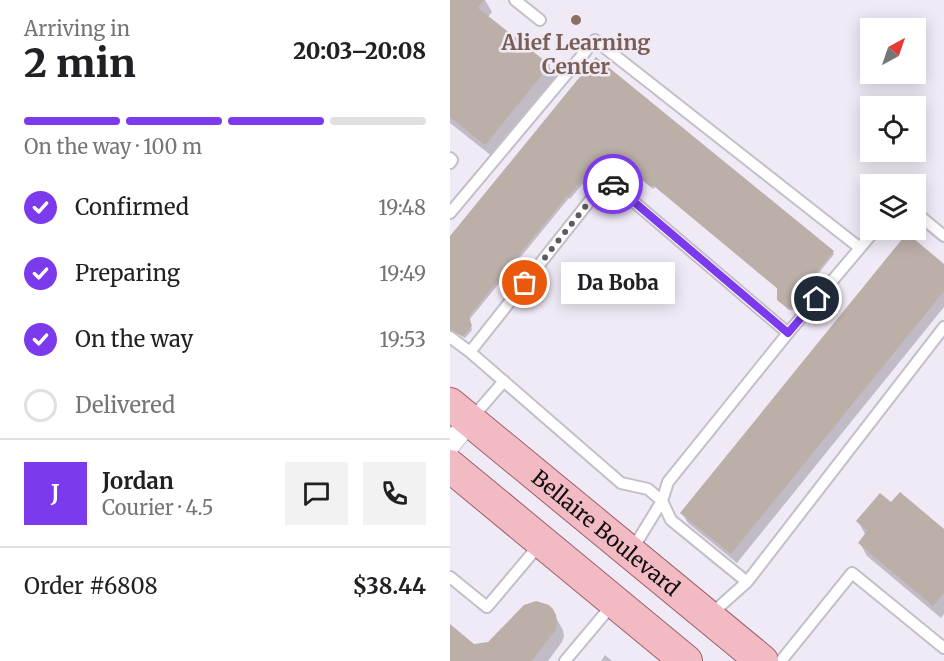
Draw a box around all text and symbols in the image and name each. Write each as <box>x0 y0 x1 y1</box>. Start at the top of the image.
marker: Alief Learning Center <box>569 13 583 27</box>
text: Arriving in <box>24 16 130 41</box>
north arrow <box>860 18 926 84</box>
map controls <box>860 18 926 240</box>
place label: Alief Learning Center <box>501 29 650 80</box>
text: 20:03–20:08 <box>293 37 426 65</box>
text: 2 min <box>24 39 136 88</box>
button: locate <box>860 96 926 162</box>
text: On the way · 100 m <box>24 134 202 159</box>
courier <box>583 154 643 214</box>
icon: car <box>597 168 630 201</box>
button: layers <box>860 174 926 240</box>
icon: check <box>24 191 57 224</box>
text: Confirmed <box>75 193 189 221</box>
text: 19:48 <box>378 195 426 220</box>
icon: check <box>24 257 57 290</box>
pin <box>499 257 550 308</box>
text: Preparing <box>75 259 180 287</box>
text: 19:49 <box>379 261 426 286</box>
callout: Da Boba <box>561 262 675 304</box>
icon: bag <box>508 266 541 299</box>
text: Da Boba <box>577 270 659 295</box>
pin <box>791 273 842 324</box>
icon: home <box>800 282 833 315</box>
icon: check <box>24 323 57 356</box>
text: On the way <box>75 325 193 353</box>
text: 19:53 <box>380 327 426 352</box>
text: Delivered <box>75 391 175 419</box>
button: chat <box>285 462 348 525</box>
button: phone <box>363 462 426 525</box>
street label: Bellaire Boulevard <box>526 464 686 601</box>
text: Jordan <box>102 467 174 495</box>
text: J <box>51 479 60 507</box>
text: Courier · 4.5 <box>102 495 214 520</box>
text: Order #6808 <box>24 572 158 600</box>
text: $38.44 <box>352 572 426 600</box>

